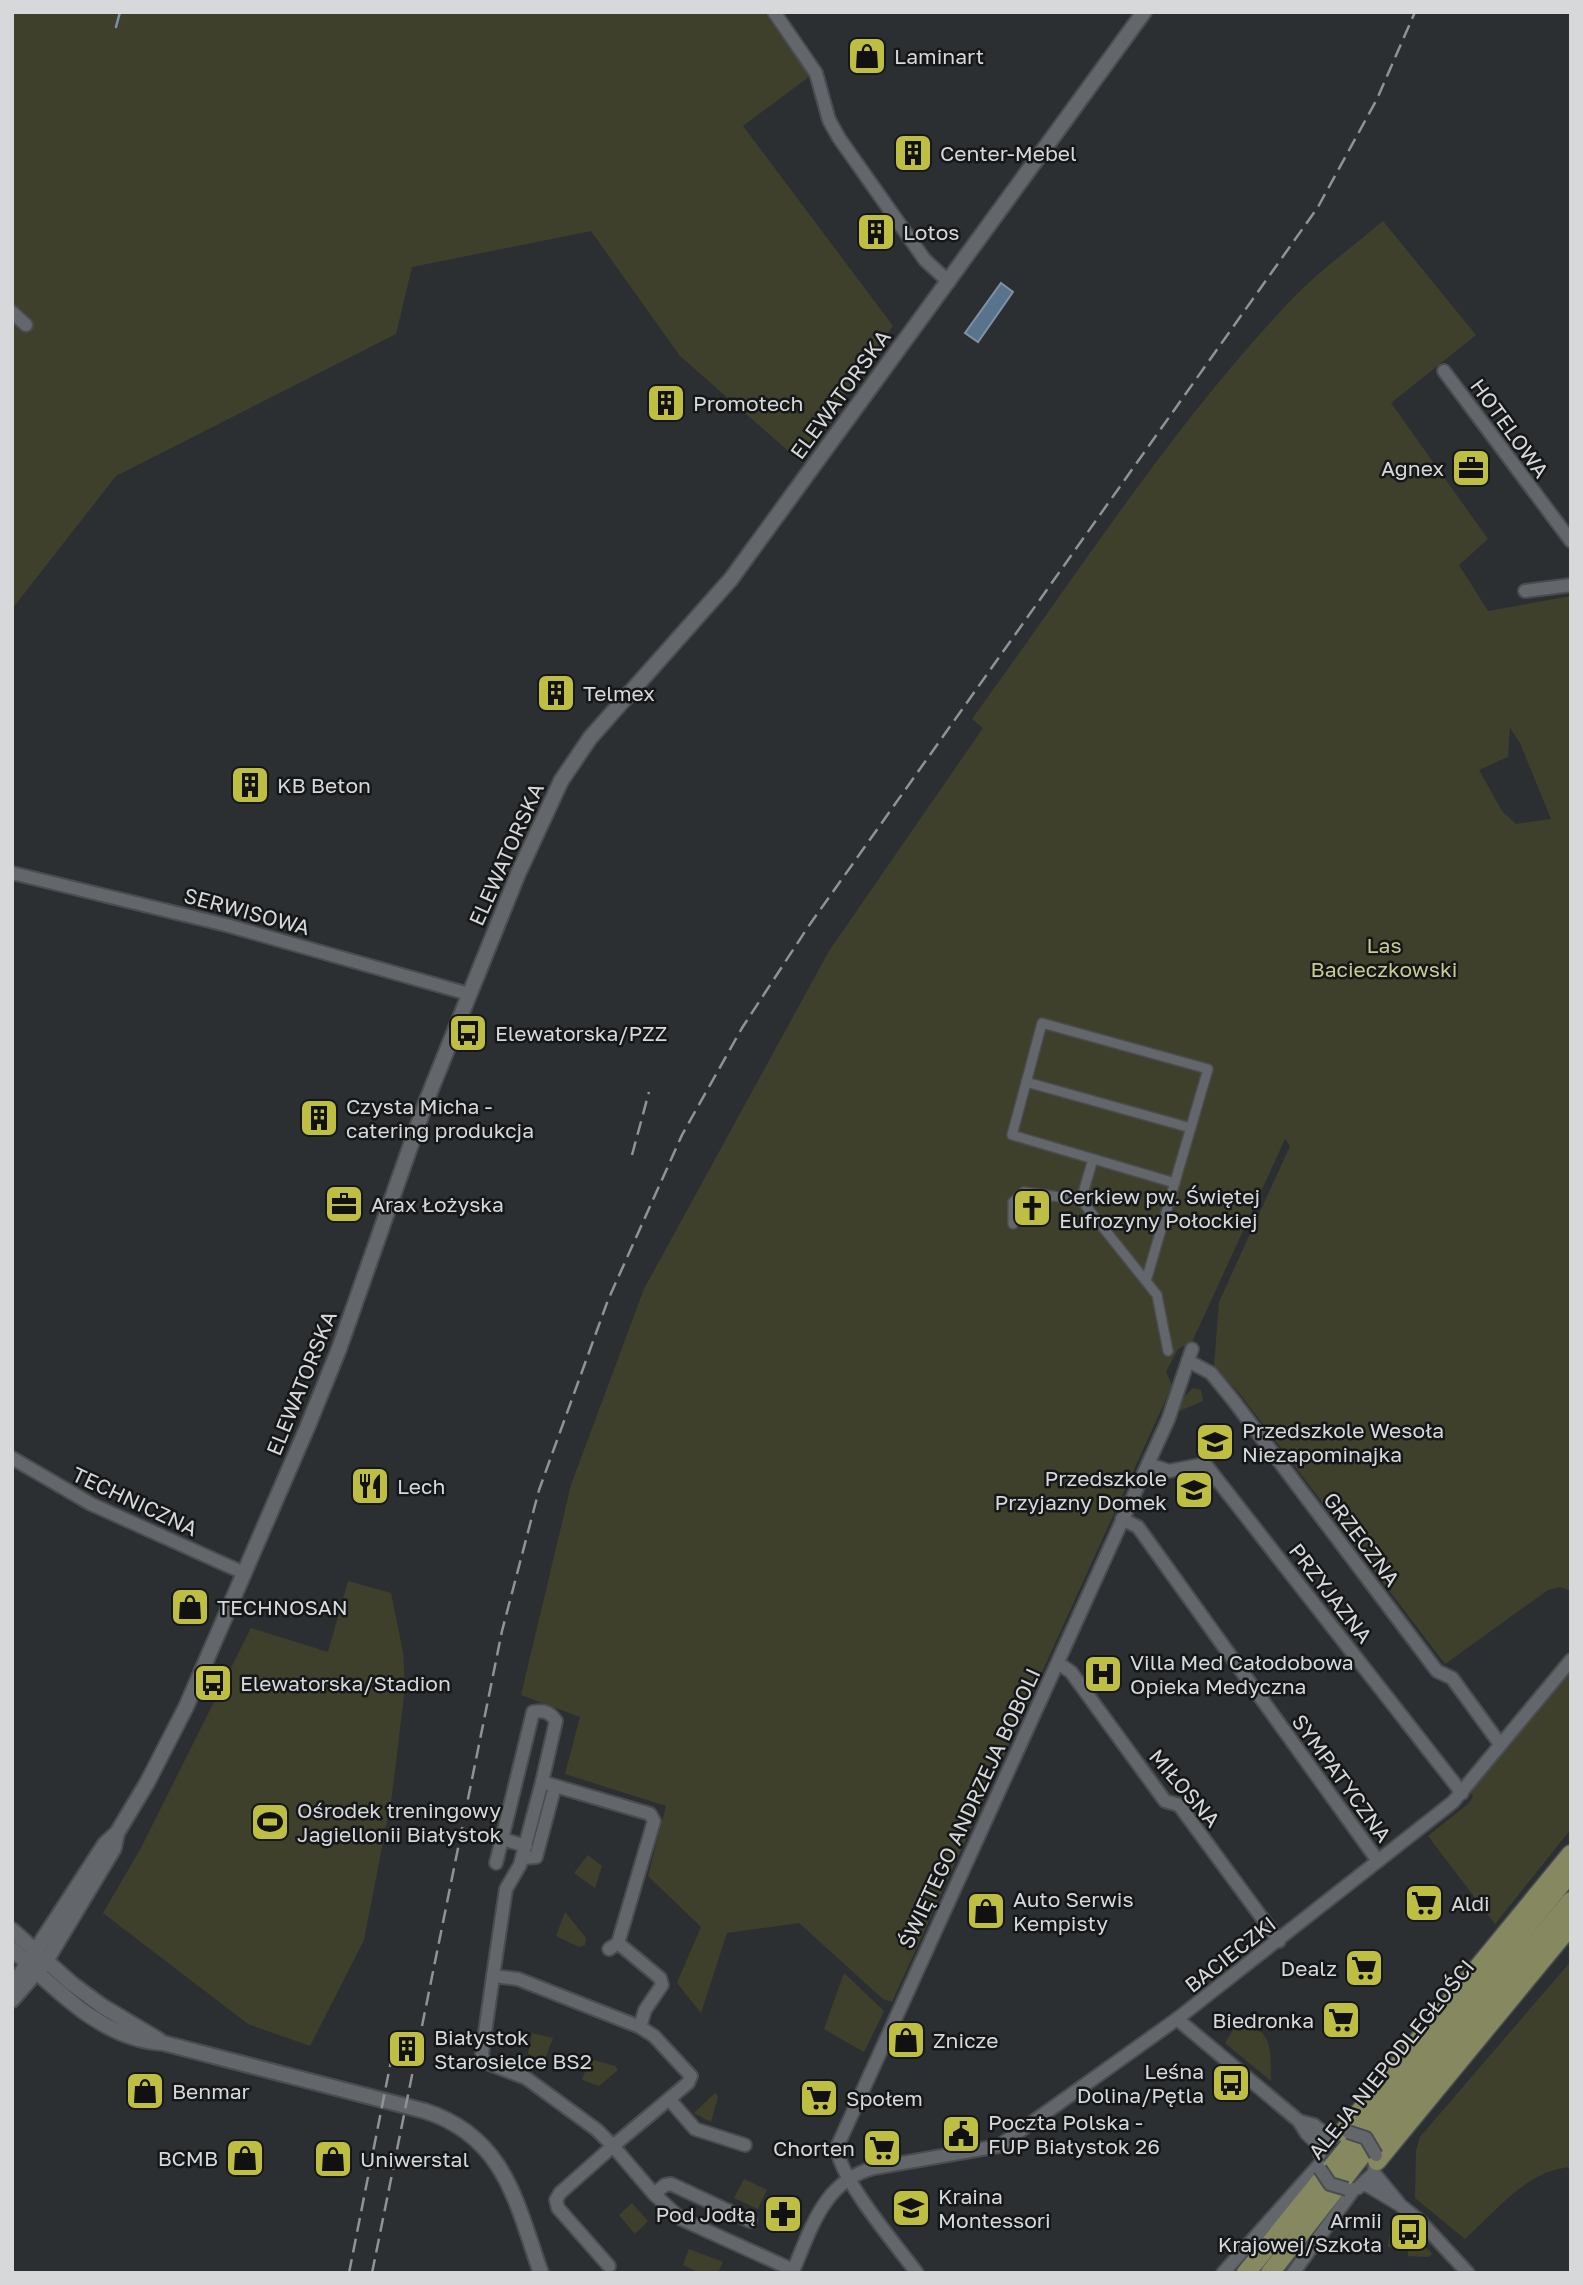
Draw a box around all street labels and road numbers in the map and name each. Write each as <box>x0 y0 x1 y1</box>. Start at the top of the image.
street label: ELEWATORSKA <box>784 324 896 464</box>
street label: HOTELOWA <box>1465 373 1555 483</box>
street label: ELEWATORSKA <box>463 778 549 930</box>
street label: SERWISOWA <box>181 882 313 940</box>
street label: ELEWATORSKA <box>260 1307 342 1459</box>
street label: TECHNICZNA <box>68 1461 202 1541</box>
street label: GRZECZNA <box>1318 1487 1406 1591</box>
street label: PRZYJAZNA <box>1284 1538 1378 1648</box>
street label: ŚWIĘTEGO ANDRZEJA BOBOLI <box>892 1664 1046 1952</box>
street label: SYMPATYCZNA <box>1287 1709 1397 1847</box>
street label: MIŁOSNA <box>1144 1744 1226 1832</box>
street label: BACIECZKI <box>1179 1910 1281 1998</box>
street label: ALEJA NIEPODLEGŁOŚCI <box>1302 1954 1480 2164</box>

